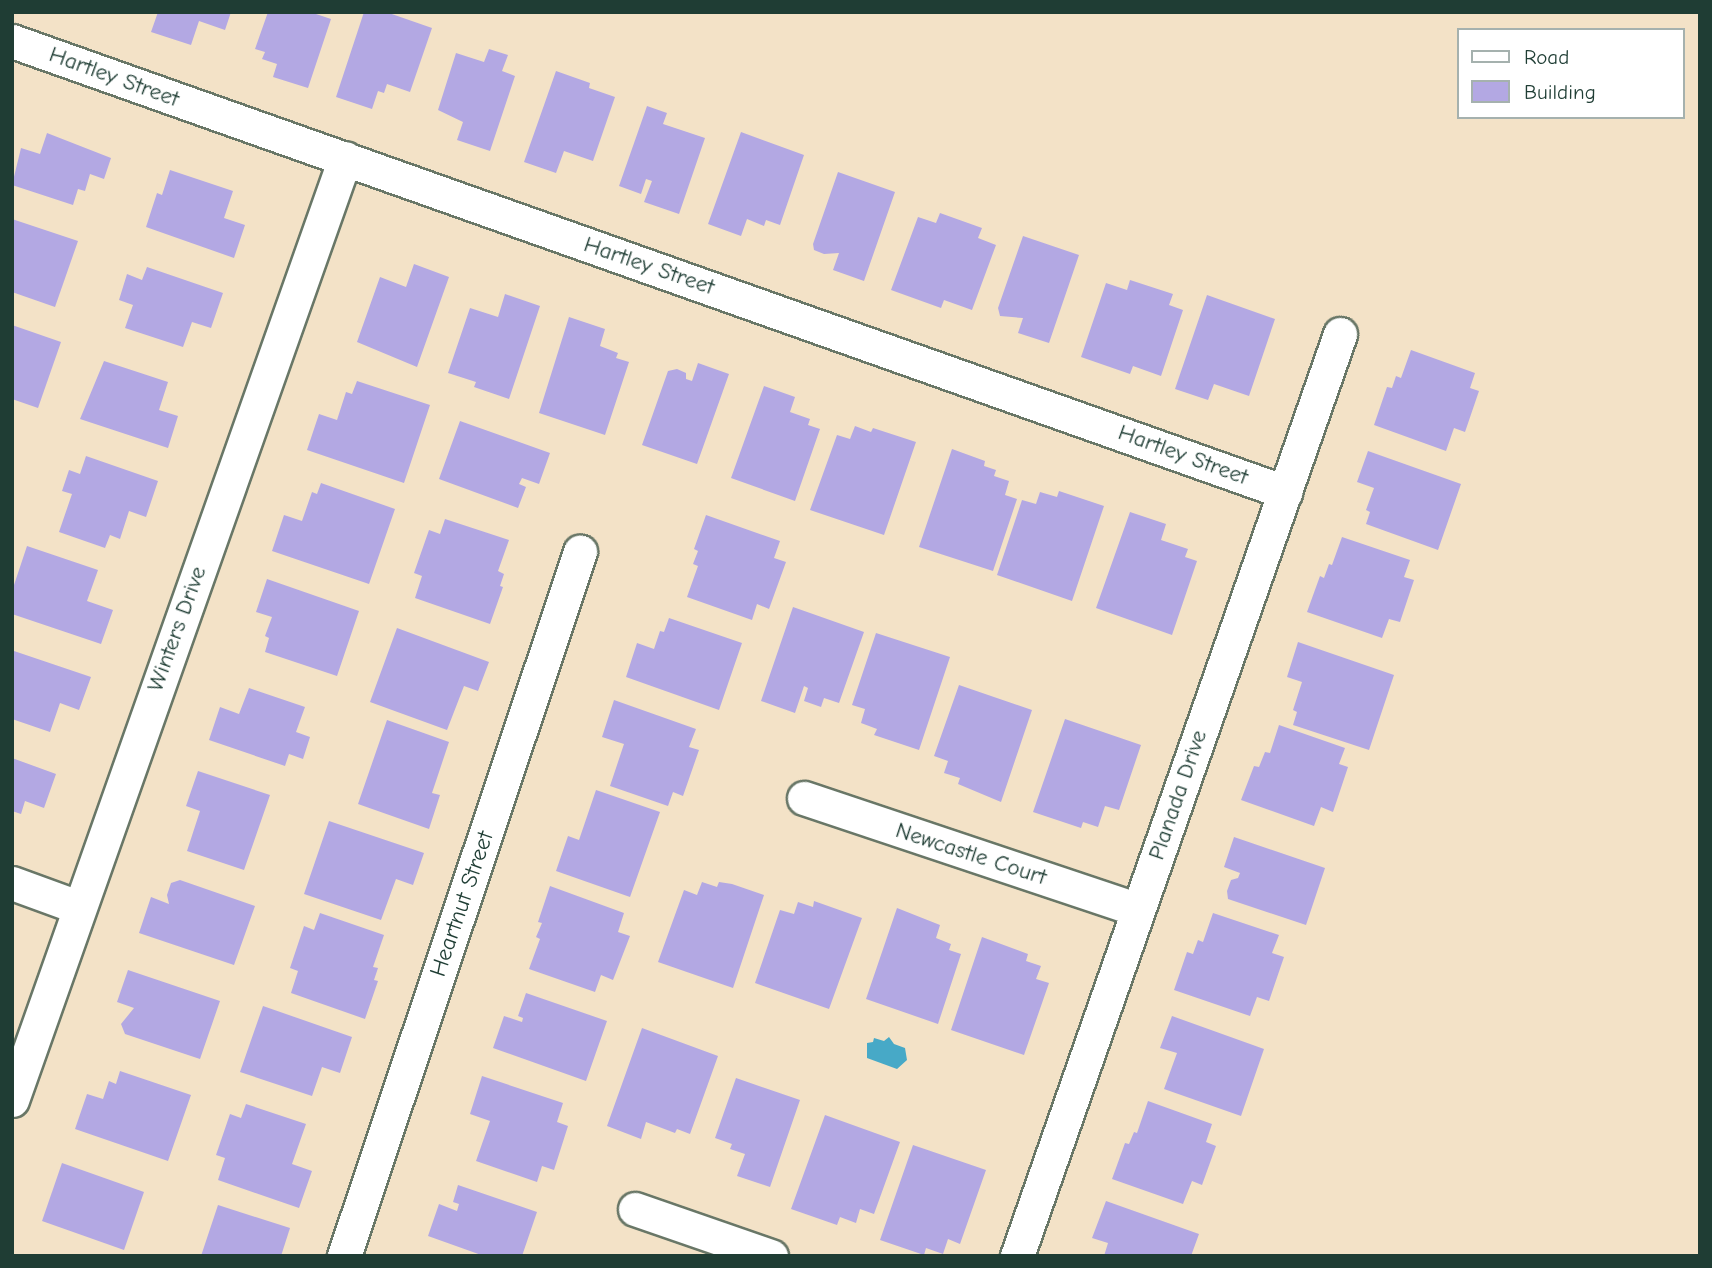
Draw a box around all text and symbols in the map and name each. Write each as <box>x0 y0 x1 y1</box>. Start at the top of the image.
legend <box>1456 28 1684 119</box>
street label: Hartley Street <box>45 41 183 113</box>
text: Road <box>1524 45 1569 69</box>
text: Building <box>1524 80 1596 104</box>
street label: Hartley Street <box>580 231 718 301</box>
street label: Hartley Street <box>1114 419 1252 491</box>
street label: Winters Drive <box>142 563 212 695</box>
street label: Planada Drive <box>1143 726 1213 864</box>
street label: Newcastle Court <box>892 817 1050 891</box>
street label: Heartnut Street <box>424 828 500 980</box>

